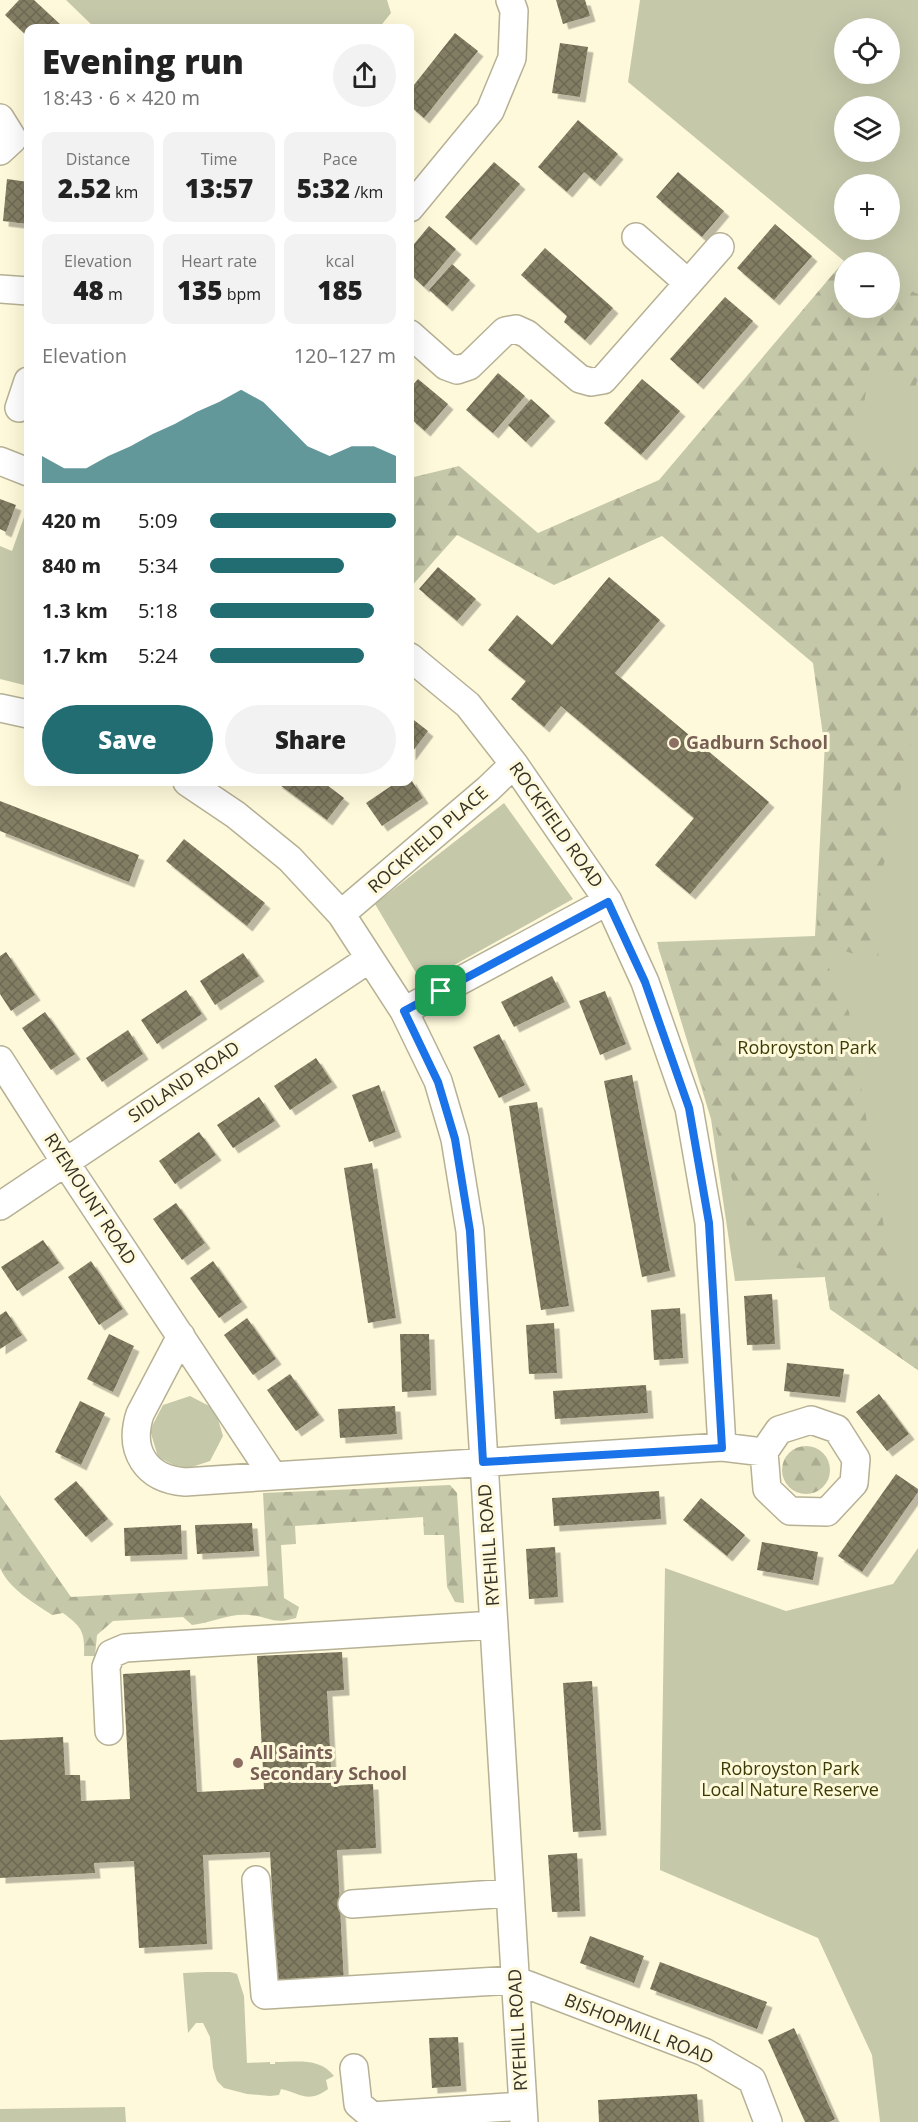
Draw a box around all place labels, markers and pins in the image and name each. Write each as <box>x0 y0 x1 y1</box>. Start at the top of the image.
place label: Gadburn School <box>686 730 828 754</box>
marker: Gadburn School <box>667 736 681 750</box>
pin <box>415 965 466 1016</box>
place label: All Saints Secondary School <box>250 1740 407 1785</box>
marker: All Saints Secondary School <box>231 1756 245 1770</box>

